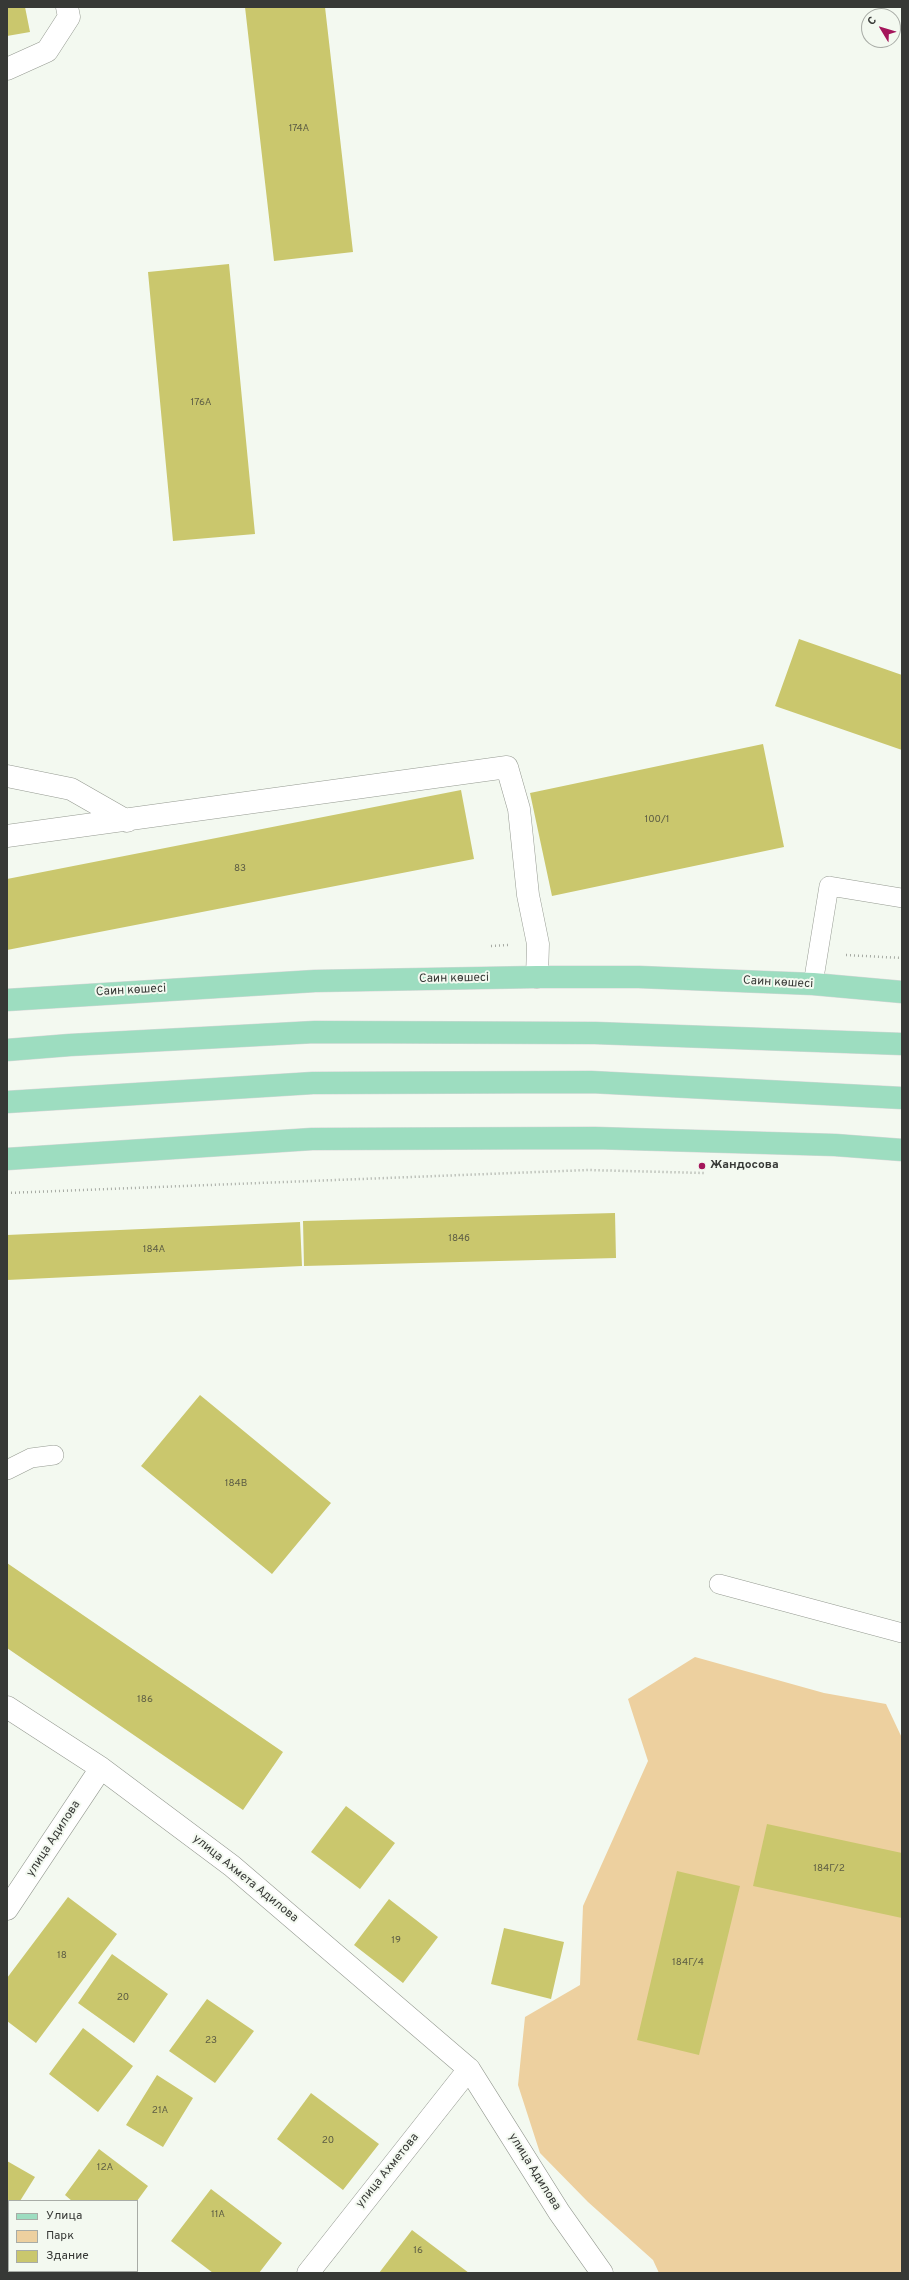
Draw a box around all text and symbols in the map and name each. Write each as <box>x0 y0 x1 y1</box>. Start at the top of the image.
north arrow <box>861 8 901 48</box>
text: С <box>865 14 880 28</box>
house number: 174А <box>289 123 309 135</box>
house number: 176А <box>191 397 211 409</box>
house number: 100/1 <box>644 814 670 826</box>
house number: 83 <box>234 863 246 875</box>
street label: Саин көшесі <box>419 971 489 987</box>
street label: Саин көшесі <box>743 974 813 992</box>
street label: Саин көшесі <box>96 982 166 1000</box>
place label: Жандосова <box>710 1159 779 1173</box>
marker: Жандосова <box>697 1161 707 1171</box>
house number: 184б <box>448 1233 470 1245</box>
house number: 184А <box>143 1244 165 1256</box>
house number: 184В <box>225 1478 247 1490</box>
house number: 186 <box>137 1694 153 1706</box>
street label: улица Адилова <box>24 1798 84 1880</box>
street label: улица Ахмета Адилова <box>189 1832 301 1926</box>
house number: 184Г/2 <box>813 1863 845 1875</box>
house number: 19 <box>391 1935 401 1947</box>
house number: 18 <box>57 1950 67 1962</box>
house number: 184Г/4 <box>672 1957 704 1969</box>
house number: 20 <box>117 1992 129 2004</box>
house number: 23 <box>205 2035 217 2047</box>
house number: 21А <box>152 2105 168 2117</box>
street label: улица Ахметова <box>354 2131 422 2211</box>
street label: улица Адилова <box>505 2131 563 2213</box>
house number: 20 <box>322 2135 334 2147</box>
house number: 12А <box>97 2162 113 2174</box>
legend <box>8 2200 138 2272</box>
text: Улица <box>46 2208 82 2224</box>
house number: 11А <box>211 2209 225 2221</box>
text: Парк <box>46 2228 74 2244</box>
house number: 16 <box>413 2245 423 2257</box>
text: Здание <box>46 2248 89 2264</box>

